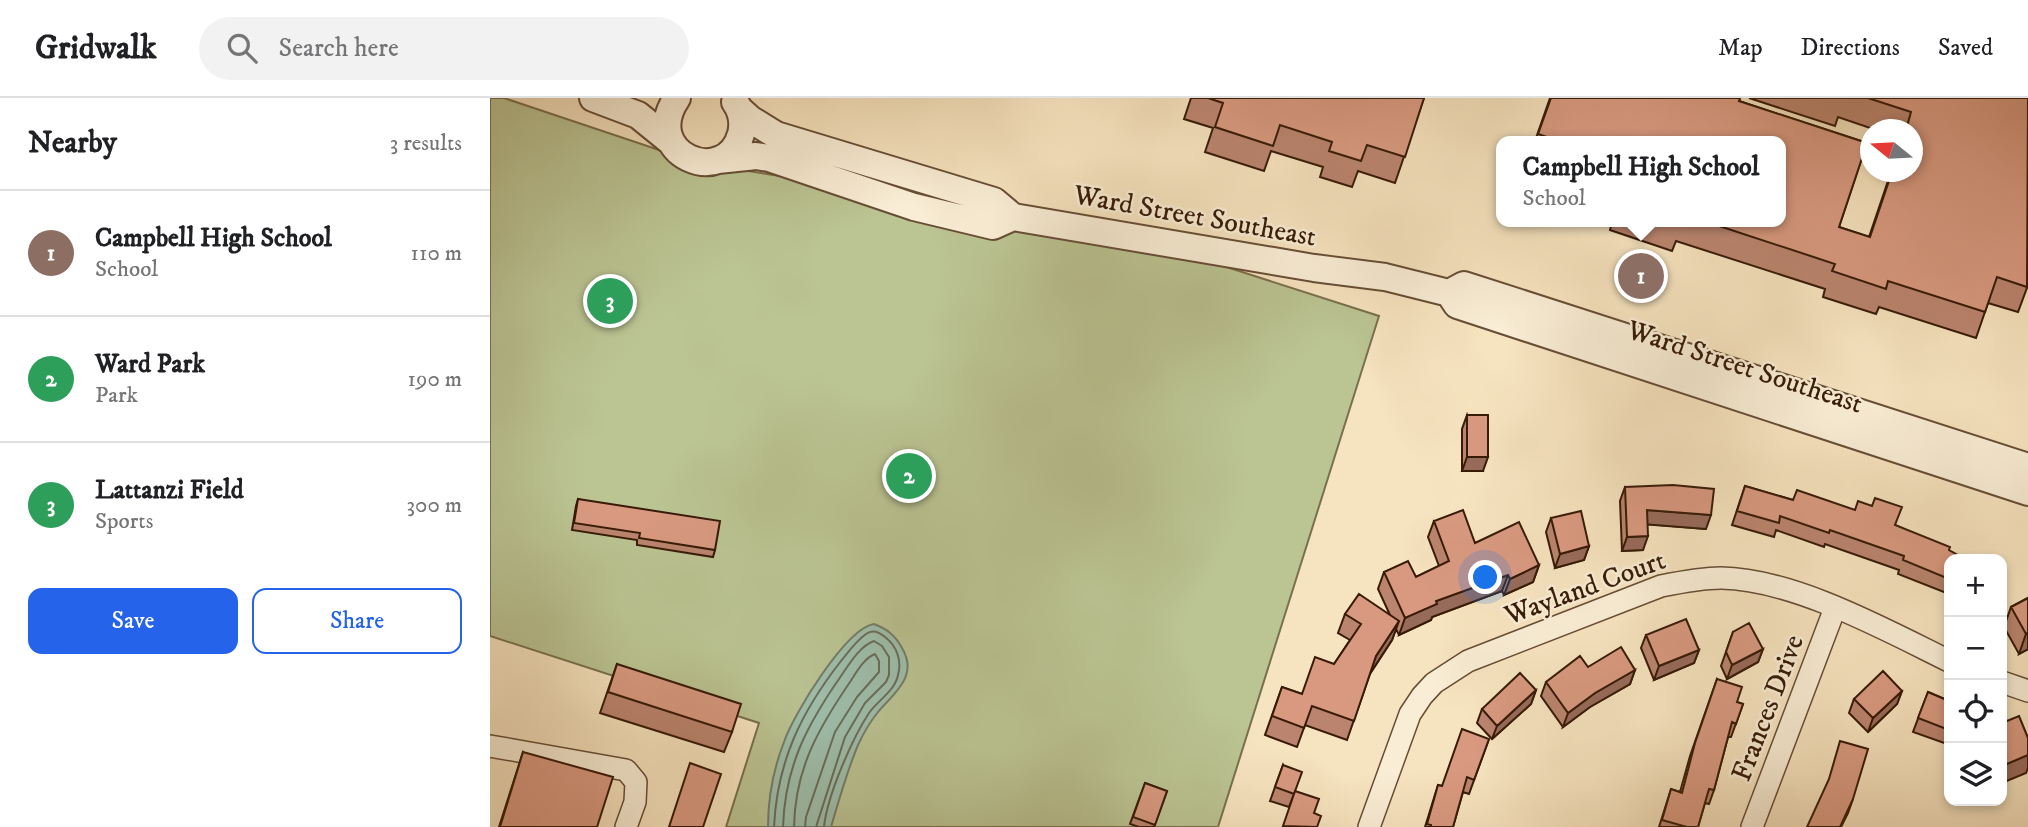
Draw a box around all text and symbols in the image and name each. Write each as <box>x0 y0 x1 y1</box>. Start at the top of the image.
search box <box>199 17 689 80</box>
text: Gridwalk <box>35 28 157 69</box>
icon: search <box>223 29 261 67</box>
text: Search here <box>279 32 399 65</box>
text: Map <box>1718 33 1763 63</box>
text: Directions <box>1801 33 1900 63</box>
text: Saved <box>1938 33 1993 63</box>
north arrow <box>1860 119 1923 182</box>
text: Nearby <box>28 125 117 162</box>
text: 3 results <box>390 129 462 158</box>
popup <box>1496 136 1786 227</box>
text: Campbell High School <box>1523 151 1759 184</box>
street label: Ward Street Southeast <box>1070 177 1319 255</box>
text: School <box>1523 184 1586 213</box>
text: Campbell High School <box>95 222 332 255</box>
text: 1 <box>47 239 55 268</box>
text: 110 m <box>411 239 462 268</box>
pin: 1 <box>1618 250 1664 302</box>
text: School <box>95 255 158 284</box>
pin: 3 <box>587 275 633 327</box>
street label: Ward Street Southeast <box>1622 312 1867 422</box>
text: Ward Park <box>95 348 205 381</box>
text: 2 <box>45 365 57 394</box>
text: 190 m <box>408 365 462 394</box>
text: Park <box>95 381 138 410</box>
pin: 2 <box>886 450 932 502</box>
text: Lattanzi Field <box>95 474 244 507</box>
text: 3 <box>47 491 55 520</box>
text: 300 m <box>406 491 462 520</box>
text: Sports <box>95 507 153 536</box>
street label: Wayland Court <box>1499 543 1670 634</box>
map controls <box>1944 554 2007 806</box>
button: + <box>1944 554 2007 617</box>
your location <box>1468 560 1502 594</box>
button: Save <box>28 588 238 654</box>
button: Share <box>252 588 462 654</box>
button: − <box>1944 617 2007 680</box>
street label: Frances Drive <box>1724 630 1812 786</box>
button: locate <box>1944 680 2007 743</box>
button: layers <box>1944 743 2007 806</box>

